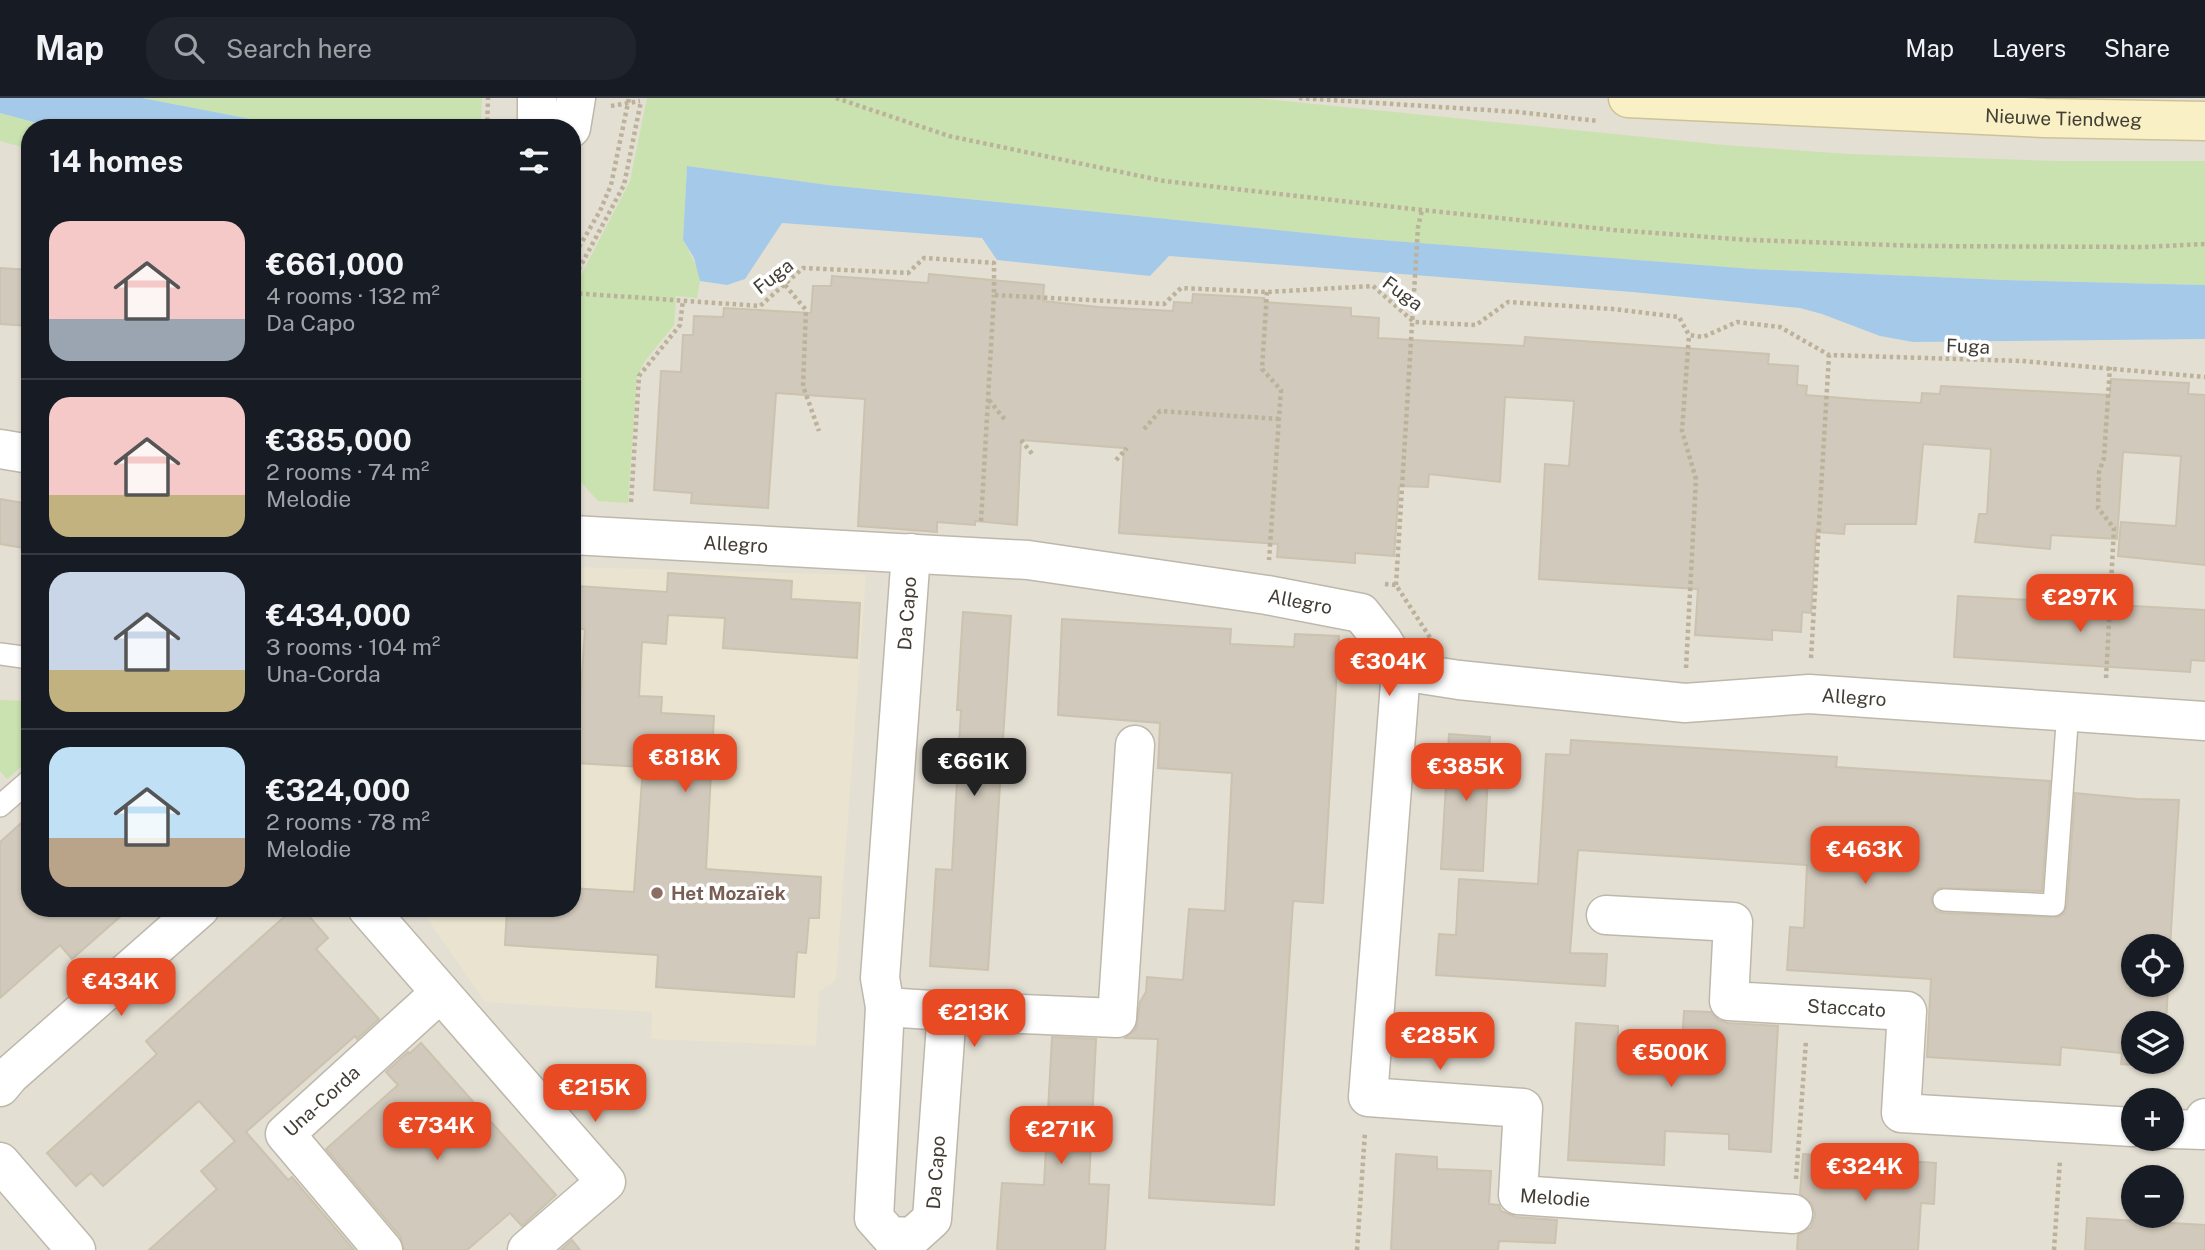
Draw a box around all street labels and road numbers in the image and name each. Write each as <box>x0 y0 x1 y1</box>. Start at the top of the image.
street label: Nieuwe Tiendweg <box>1985 104 2142 131</box>
street label: Fuga <box>749 254 797 298</box>
street label: Fuga <box>1379 271 1427 315</box>
street label: Fuga <box>1946 334 1990 358</box>
street label: Allegro <box>703 531 769 557</box>
street label: Da Capo <box>893 576 920 651</box>
street label: Allegro <box>1266 584 1334 618</box>
street label: Allegro <box>1821 684 1887 710</box>
street label: Staccato <box>1807 994 1886 1021</box>
street label: Una-Corda <box>279 1061 364 1141</box>
street label: Da Capo <box>922 1135 949 1210</box>
street label: Melodie <box>1519 1184 1591 1211</box>

